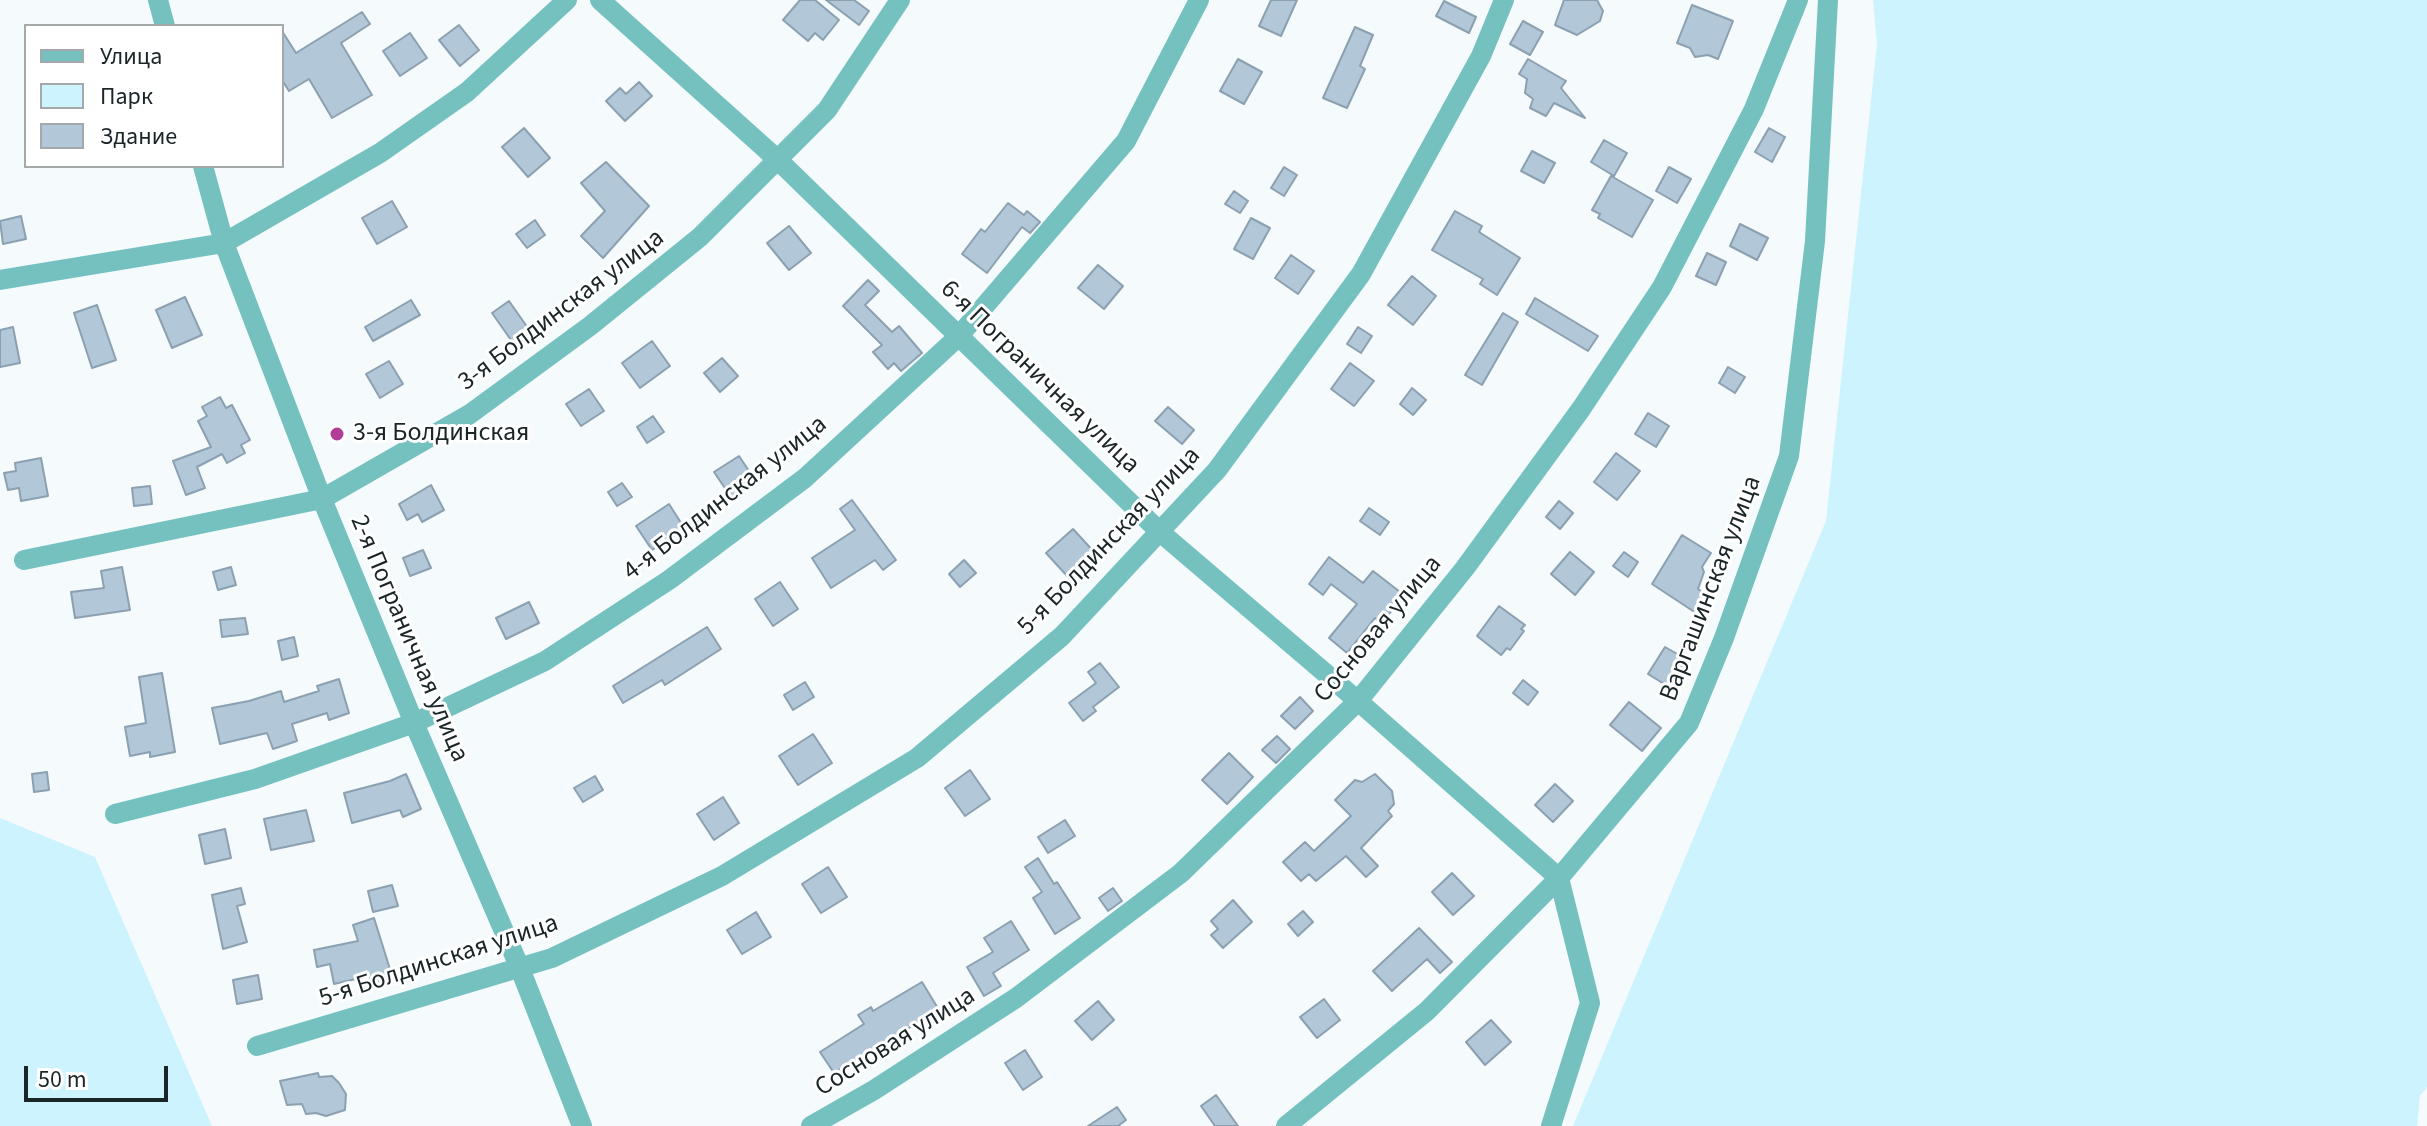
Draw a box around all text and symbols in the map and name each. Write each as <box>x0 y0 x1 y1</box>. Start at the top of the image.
legend <box>24 24 284 168</box>
text: Улица <box>100 39 162 74</box>
text: Парк <box>100 79 153 114</box>
text: Здание <box>100 119 177 154</box>
street label: 3-я Болдинская улица <box>453 223 671 399</box>
street label: 6-я Пограничная улица <box>933 275 1145 481</box>
street label: 4-я Болдинская улица <box>618 410 834 588</box>
place label: 3-я Болдинская <box>353 418 529 450</box>
marker: 3-я Болдинская <box>328 425 346 443</box>
street label: 5-я Болдинская улица <box>1012 441 1208 643</box>
street label: Варгашинская улица <box>1655 472 1769 706</box>
street label: 2-я Пограничная улица <box>342 511 474 767</box>
street label: Сосновая улица <box>1308 550 1450 710</box>
street label: 5-я Болдинская улица <box>315 909 563 1015</box>
street label: Сосновая улица <box>810 981 982 1105</box>
scale bar <box>28 1050 172 1100</box>
text: 50 m <box>38 1062 87 1097</box>

